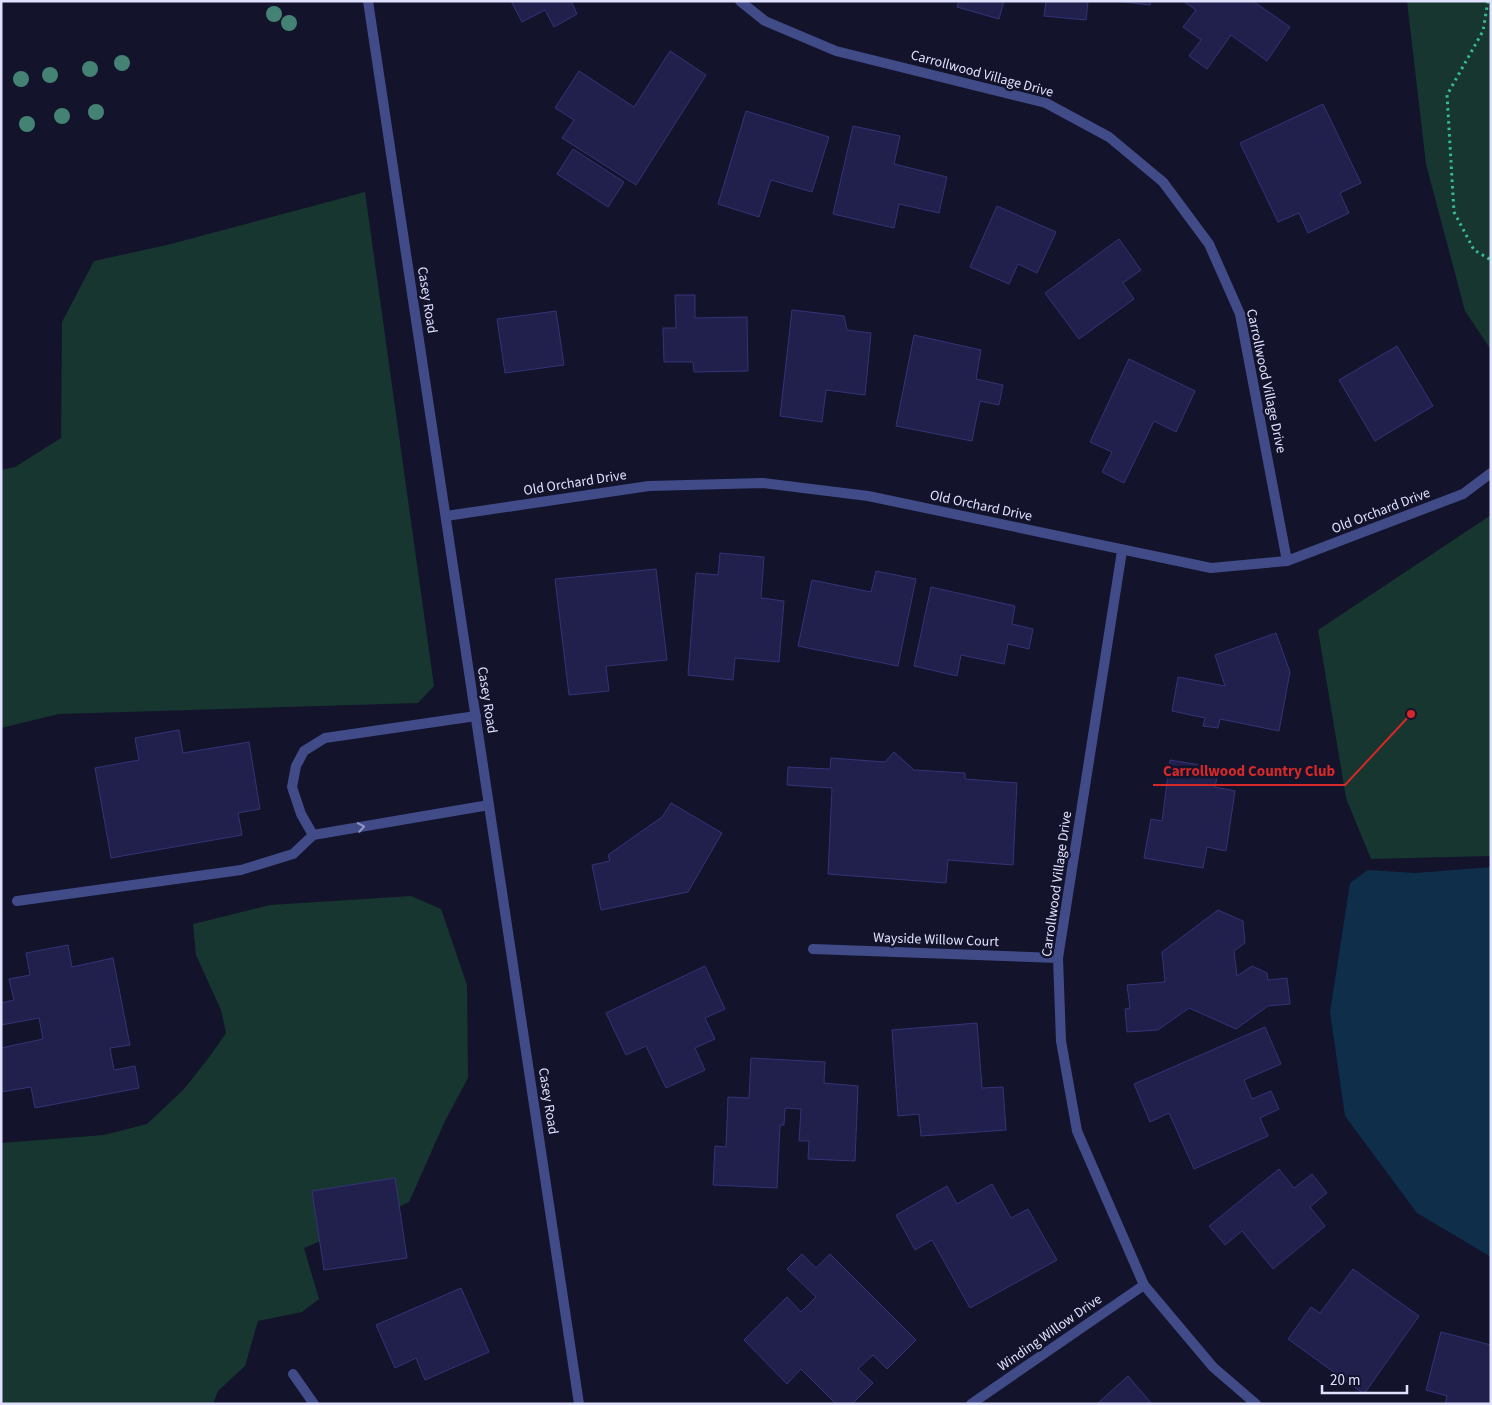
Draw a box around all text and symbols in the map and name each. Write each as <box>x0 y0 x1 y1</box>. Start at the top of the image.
street label: Carrollwood Village Drive <box>908 45 1056 103</box>
street label: Casey Road <box>412 265 442 335</box>
street label: Carrollwood Village Drive <box>1241 307 1291 455</box>
street label: Old Orchard Drive <box>522 465 628 501</box>
street label: Old Orchard Drive <box>1329 483 1433 539</box>
street label: Old Orchard Drive <box>928 485 1034 527</box>
street label: Casey Road <box>472 665 502 735</box>
callout: Carrollwood Country Club <box>1153 755 1345 785</box>
text: Carrollwood Country Club <box>1163 761 1335 782</box>
street label: Carrollwood Village Drive <box>1037 810 1077 958</box>
one-way arrow <box>357 822 366 832</box>
street label: Wayside Willow Court <box>873 928 1000 952</box>
street label: Casey Road <box>533 1066 563 1136</box>
street label: Winding Willow Drive <box>994 1289 1106 1377</box>
scale bar <box>1322 1362 1407 1394</box>
text: 20 m <box>1330 1370 1360 1391</box>

